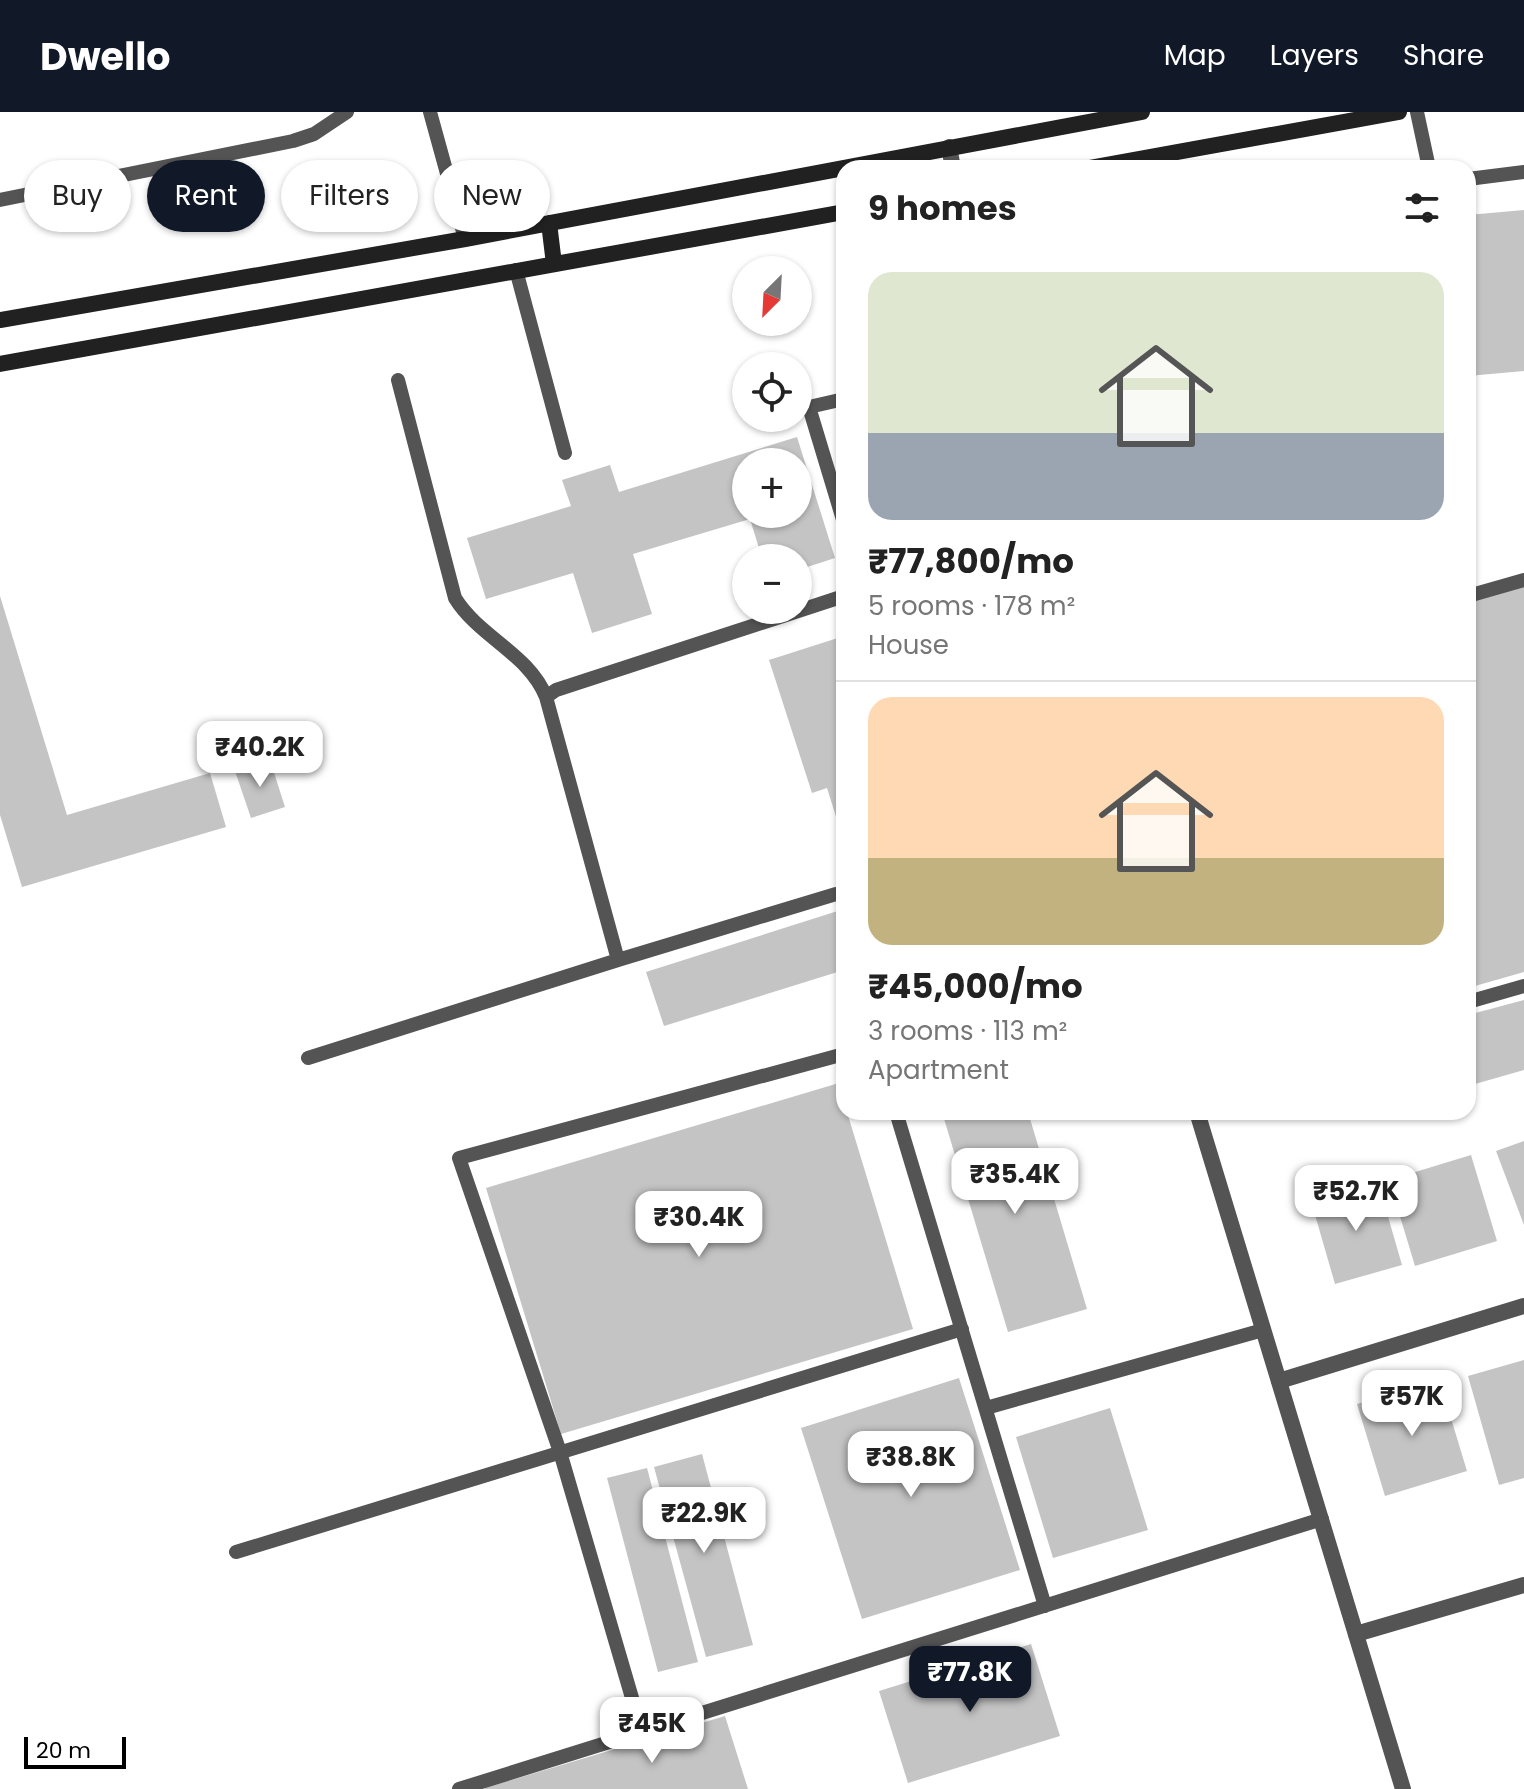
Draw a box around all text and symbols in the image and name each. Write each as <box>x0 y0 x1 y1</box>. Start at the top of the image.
text: Dwello <box>40 30 171 83</box>
text: Map <box>1164 36 1226 75</box>
text: Layers <box>1270 36 1359 75</box>
text: Share <box>1403 36 1484 75</box>
chip: Buy <box>24 160 131 232</box>
chip: Rent <box>147 160 265 232</box>
chip: Filters <box>281 160 418 232</box>
chip: New <box>434 160 550 232</box>
text: 9 homes <box>868 184 1017 232</box>
icon: filters <box>1400 186 1444 230</box>
north arrow <box>732 256 812 336</box>
map controls <box>732 256 812 624</box>
icon: home <box>1084 324 1228 468</box>
button: locate <box>732 352 812 432</box>
button: + <box>732 448 812 528</box>
text: ₹77,800/mo <box>868 537 1074 585</box>
button: − <box>732 544 812 624</box>
text: 5 rooms · 178 m² <box>868 588 1075 624</box>
text: House <box>868 627 949 663</box>
pin: ₹40.2K <box>195 721 325 789</box>
text: ₹40.2K <box>215 729 305 765</box>
icon: home <box>1084 749 1228 893</box>
text: ₹45,000/mo <box>868 962 1083 1010</box>
text: 3 rooms · 113 m² <box>868 1013 1067 1049</box>
text: Apartment <box>868 1052 1009 1088</box>
pin: ₹35.4K <box>950 1148 1080 1216</box>
text: ₹35.4K <box>969 1156 1061 1192</box>
pin: ₹52.7K <box>1291 1165 1421 1233</box>
text: ₹52.7K <box>1313 1173 1399 1209</box>
pin: ₹30.4K <box>634 1191 764 1259</box>
text: ₹30.4K <box>653 1199 745 1235</box>
pin: ₹57K <box>1365 1370 1459 1438</box>
text: ₹57K <box>1380 1378 1444 1414</box>
pin: ₹38.8K <box>846 1431 976 1499</box>
text: ₹38.8K <box>866 1439 956 1475</box>
pin: ₹22.9K <box>639 1487 769 1555</box>
text: ₹22.9K <box>661 1495 747 1531</box>
pin: ₹77.8K <box>905 1646 1035 1714</box>
text: ₹77.8K <box>927 1654 1013 1690</box>
pin: ₹45K <box>605 1697 699 1765</box>
text: ₹45K <box>618 1705 686 1741</box>
scale bar <box>24 1733 126 1769</box>
text: 20 m <box>36 1735 91 1766</box>

